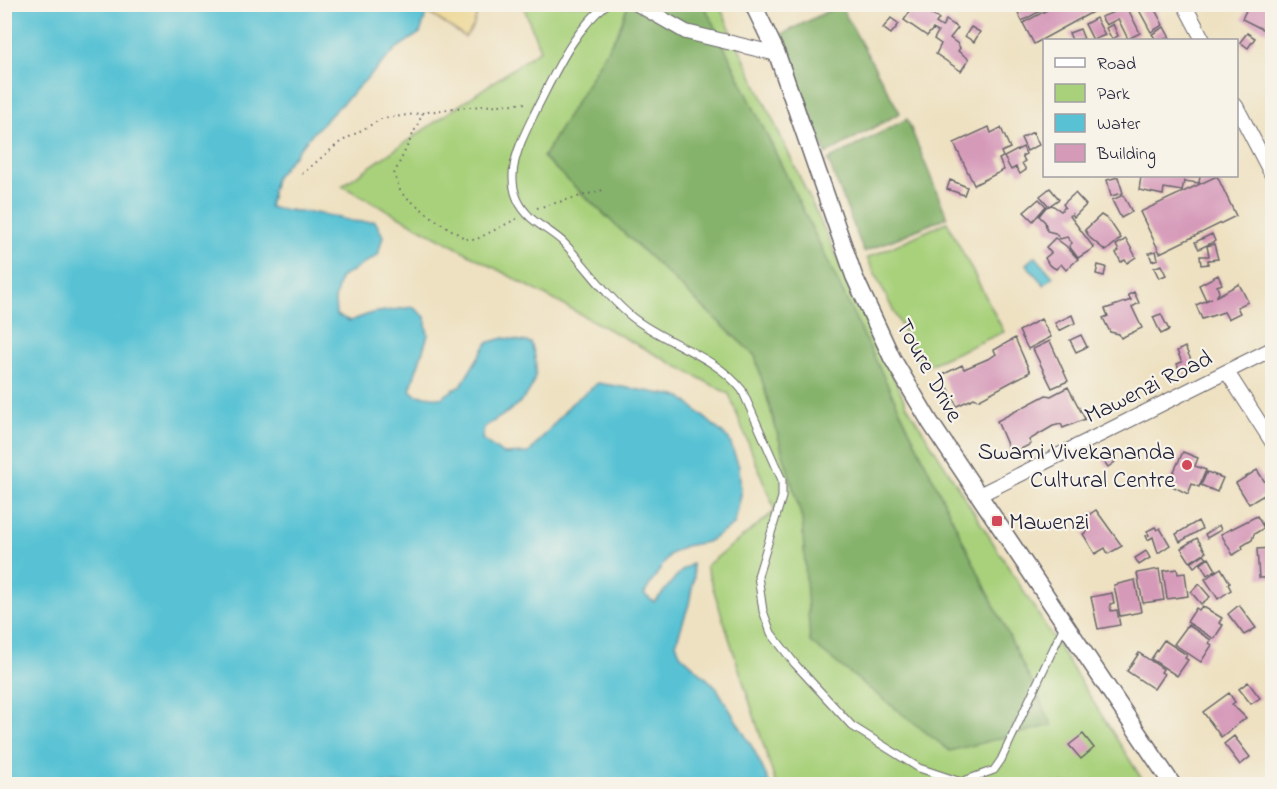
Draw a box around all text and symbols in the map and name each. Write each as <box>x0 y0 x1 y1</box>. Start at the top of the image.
legend <box>1043 39 1238 177</box>
text: Road <box>1097 52 1136 78</box>
text: Park <box>1097 82 1130 108</box>
text: Water <box>1097 112 1141 138</box>
text: Building <box>1096 142 1156 169</box>
street label: Toure Drive <box>885 313 971 429</box>
street label: Mawenzi Road <box>1079 342 1219 434</box>
place label: Swami Vivekananda Cultural Centre <box>978 436 1175 499</box>
marker: Swami Vivekananda Cultural Centre <box>1180 458 1194 472</box>
place label: Mawenzi <box>1009 506 1089 541</box>
marker: Mawenzi <box>990 514 1004 528</box>

